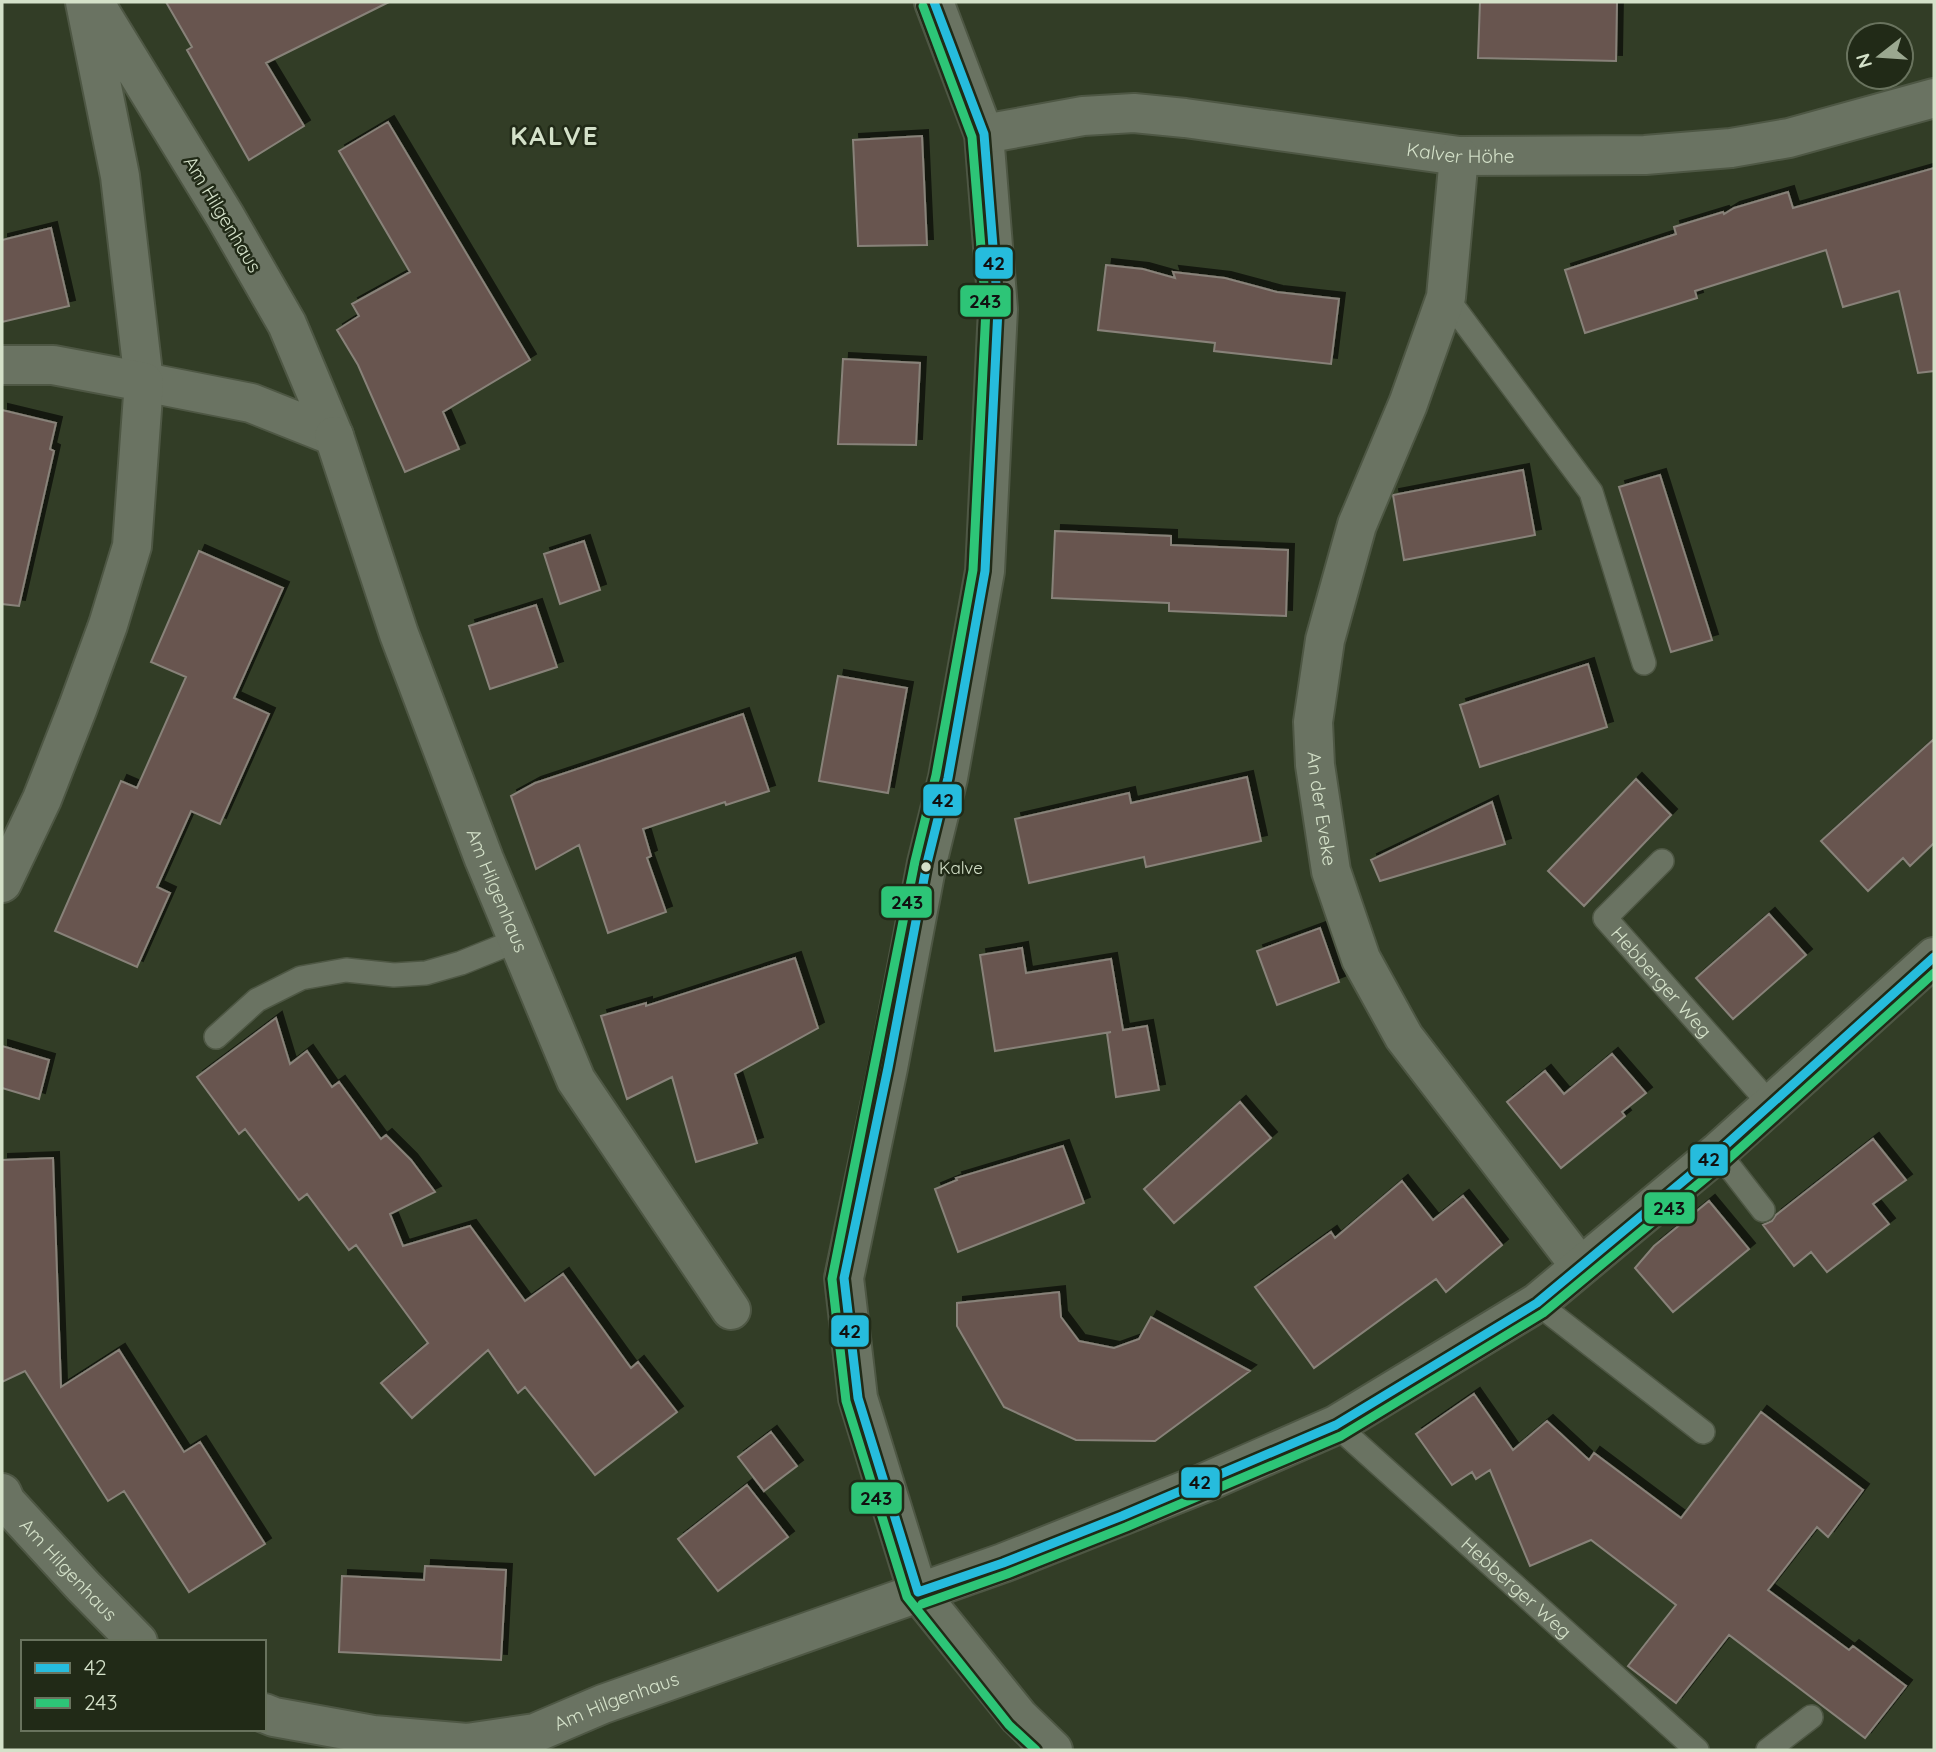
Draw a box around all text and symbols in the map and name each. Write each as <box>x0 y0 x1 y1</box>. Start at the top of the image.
north arrow <box>1845 21 1915 91</box>
text: N <box>1850 51 1877 71</box>
district label: KALVE <box>510 119 600 152</box>
street label: Kalver Höhe <box>1405 137 1515 168</box>
street label: Am Hilgenhaus <box>179 151 267 277</box>
line badge: 42 <box>974 246 1014 280</box>
text: 42 <box>983 251 1005 275</box>
line badge: 243 <box>959 284 1012 318</box>
text: 243 <box>969 289 1001 313</box>
street label: An der Eveke <box>1302 751 1342 867</box>
line badge: 42 <box>922 783 963 817</box>
text: 42 <box>932 788 954 812</box>
street label: Am Hilgenhaus <box>462 825 534 956</box>
place label: Kalve <box>939 857 983 878</box>
marker: Kalve <box>919 860 933 874</box>
line badge: 243 <box>880 885 933 919</box>
text: 243 <box>891 890 923 914</box>
street label: Hebberger Weg <box>1606 921 1717 1042</box>
line badge: 42 <box>1689 1143 1729 1177</box>
text: 42 <box>1698 1147 1720 1171</box>
line badge: 243 <box>1643 1191 1696 1225</box>
text: 243 <box>1653 1196 1685 1220</box>
line badge: 42 <box>830 1314 870 1348</box>
text: 42 <box>839 1319 861 1343</box>
line badge: 42 <box>1180 1466 1221 1499</box>
text: 42 <box>1189 1470 1211 1494</box>
line badge: 243 <box>850 1481 903 1515</box>
text: 243 <box>860 1486 892 1510</box>
street label: Am Hilgenhaus <box>15 1513 123 1626</box>
street label: Hebberger Weg <box>1456 1532 1577 1644</box>
legend <box>21 1640 266 1731</box>
text: 42 <box>84 1654 107 1680</box>
street label: Am Hilgenhaus <box>550 1666 682 1736</box>
text: 243 <box>84 1689 117 1715</box>

